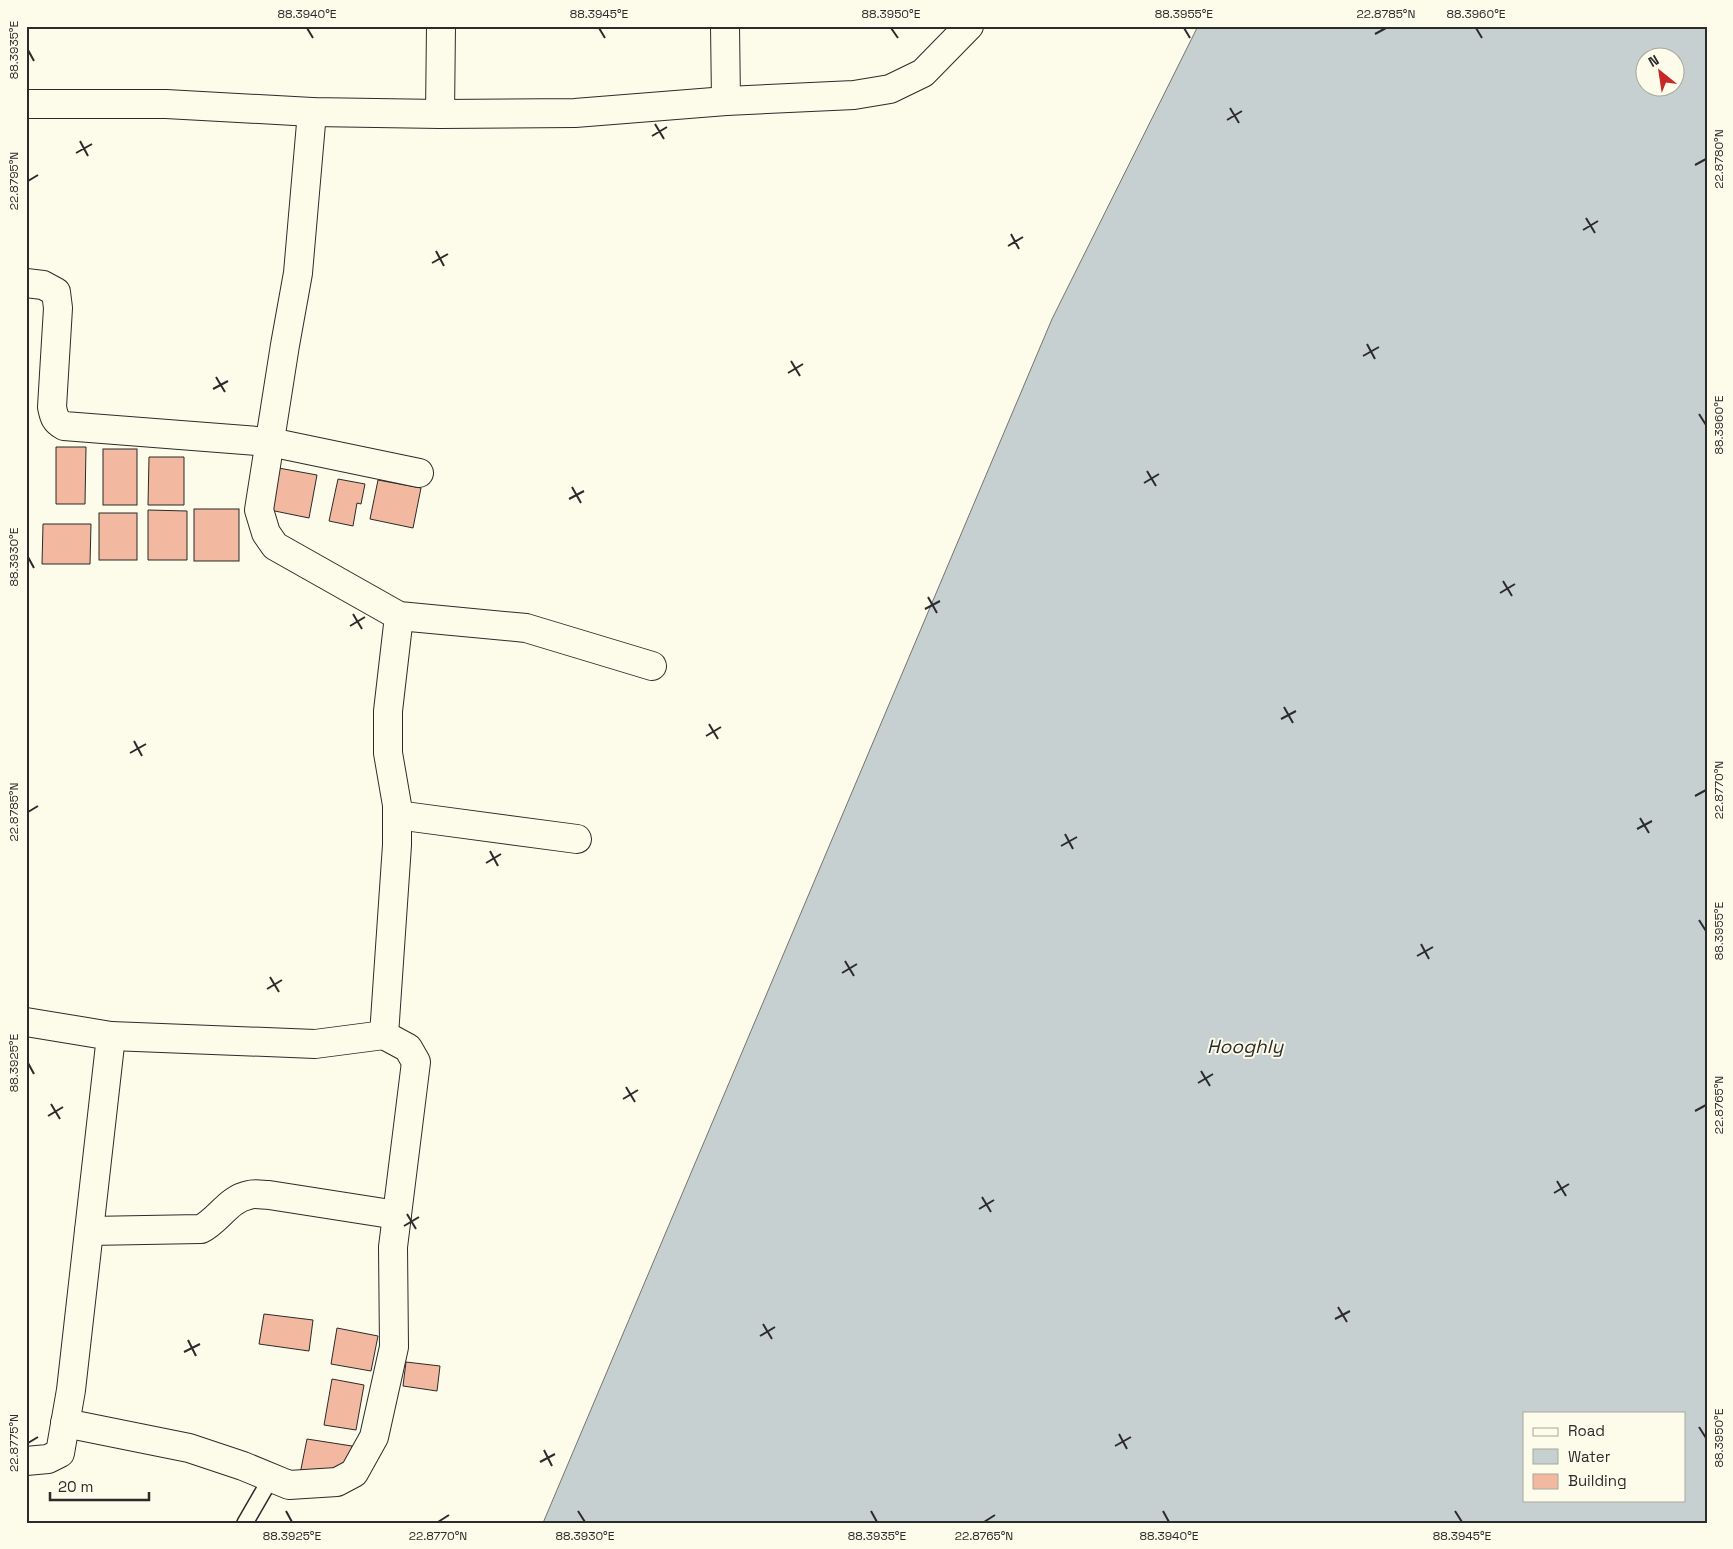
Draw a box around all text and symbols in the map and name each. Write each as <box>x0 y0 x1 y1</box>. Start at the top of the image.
text: 88.3940°E <box>277 6 337 22</box>
text: 88.3945°E <box>570 6 629 22</box>
text: 88.3950°E <box>862 6 921 22</box>
text: 88.3955°E <box>1155 6 1213 22</box>
text: 22.8785°N <box>1357 6 1415 22</box>
text: 88.3960°E <box>1447 6 1506 22</box>
text: 88.3935°E <box>6 21 22 79</box>
north arrow <box>1636 48 1686 98</box>
text: N <box>1645 51 1662 71</box>
text: 22.8780°N <box>1711 129 1727 189</box>
text: 22.8795°N <box>6 152 22 210</box>
text: 88.3960°E <box>1711 395 1727 454</box>
text: 88.3930°E <box>6 527 22 586</box>
text: 22.8770°N <box>1711 761 1727 819</box>
text: 22.8785°N <box>6 783 22 841</box>
text: 88.3955°E <box>1711 902 1727 960</box>
text: 88.3925°E <box>6 1034 22 1092</box>
water label: Hooghly <box>1207 1034 1284 1059</box>
text: 22.8765°N <box>1711 1076 1727 1134</box>
text: 88.3950°E <box>1711 1408 1727 1467</box>
legend <box>1523 1412 1686 1502</box>
text: 22.8775°N <box>6 1414 22 1472</box>
text: Road <box>1568 1421 1605 1440</box>
text: Water <box>1568 1447 1611 1466</box>
scale bar <box>50 1469 149 1501</box>
text: Building <box>1568 1471 1627 1490</box>
text: 20 m <box>58 1477 93 1496</box>
text: 88.3925°E <box>263 1528 321 1544</box>
text: 22.8770°N <box>409 1528 467 1544</box>
text: 88.3930°E <box>556 1528 615 1544</box>
text: 88.3935°E <box>848 1528 906 1544</box>
text: 22.8765°N <box>955 1528 1013 1544</box>
text: 88.3940°E <box>1139 1528 1199 1544</box>
text: 88.3945°E <box>1433 1528 1492 1544</box>

